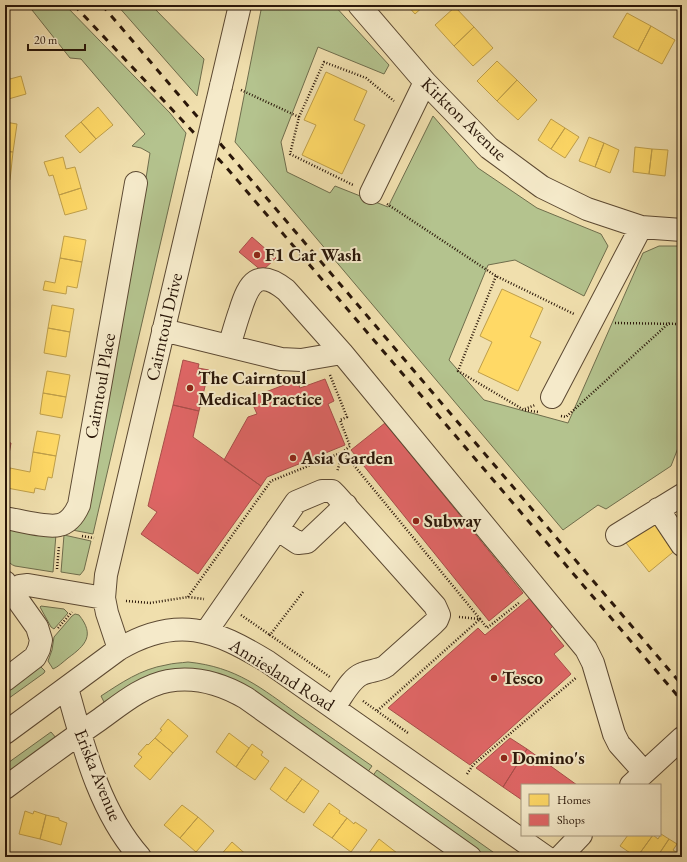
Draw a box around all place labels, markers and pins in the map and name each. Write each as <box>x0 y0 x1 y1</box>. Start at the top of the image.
place label: F1 Car Wash <box>265 243 362 266</box>
marker: F1 Car Wash <box>252 250 262 260</box>
place label: The Cairntoul Medical Practice <box>198 366 322 410</box>
marker: The Cairntoul Medical Practice <box>185 383 195 393</box>
place label: Asia Garden <box>300 446 393 469</box>
marker: Asia Garden <box>288 453 298 463</box>
place label: Subway <box>424 509 482 532</box>
marker: Subway <box>411 516 421 526</box>
place label: Tesco <box>502 666 543 689</box>
marker: Tesco <box>489 673 499 683</box>
place label: Domino's <box>512 746 585 769</box>
marker: Domino's <box>499 753 509 763</box>

